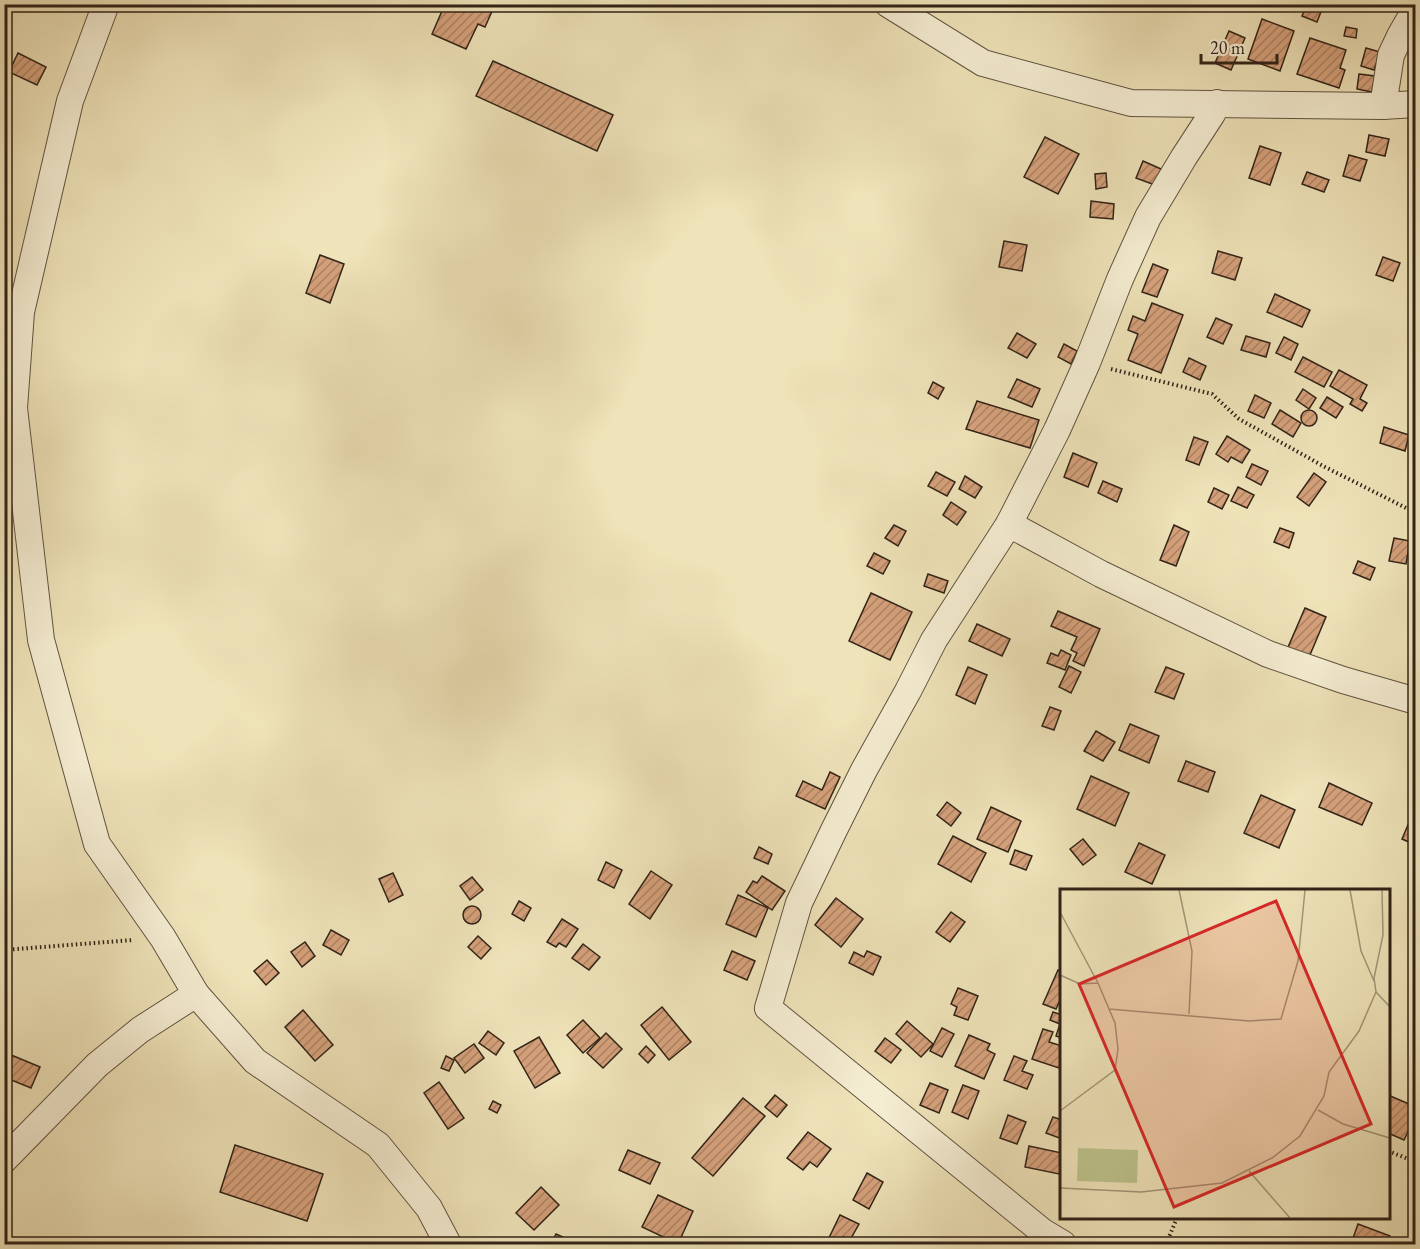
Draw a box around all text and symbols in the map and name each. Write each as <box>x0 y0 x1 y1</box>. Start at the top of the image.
scale bar <box>1201 27 1278 65</box>
text: 20 m <box>1210 36 1245 59</box>
inset map <box>1060 889 1390 1219</box>

